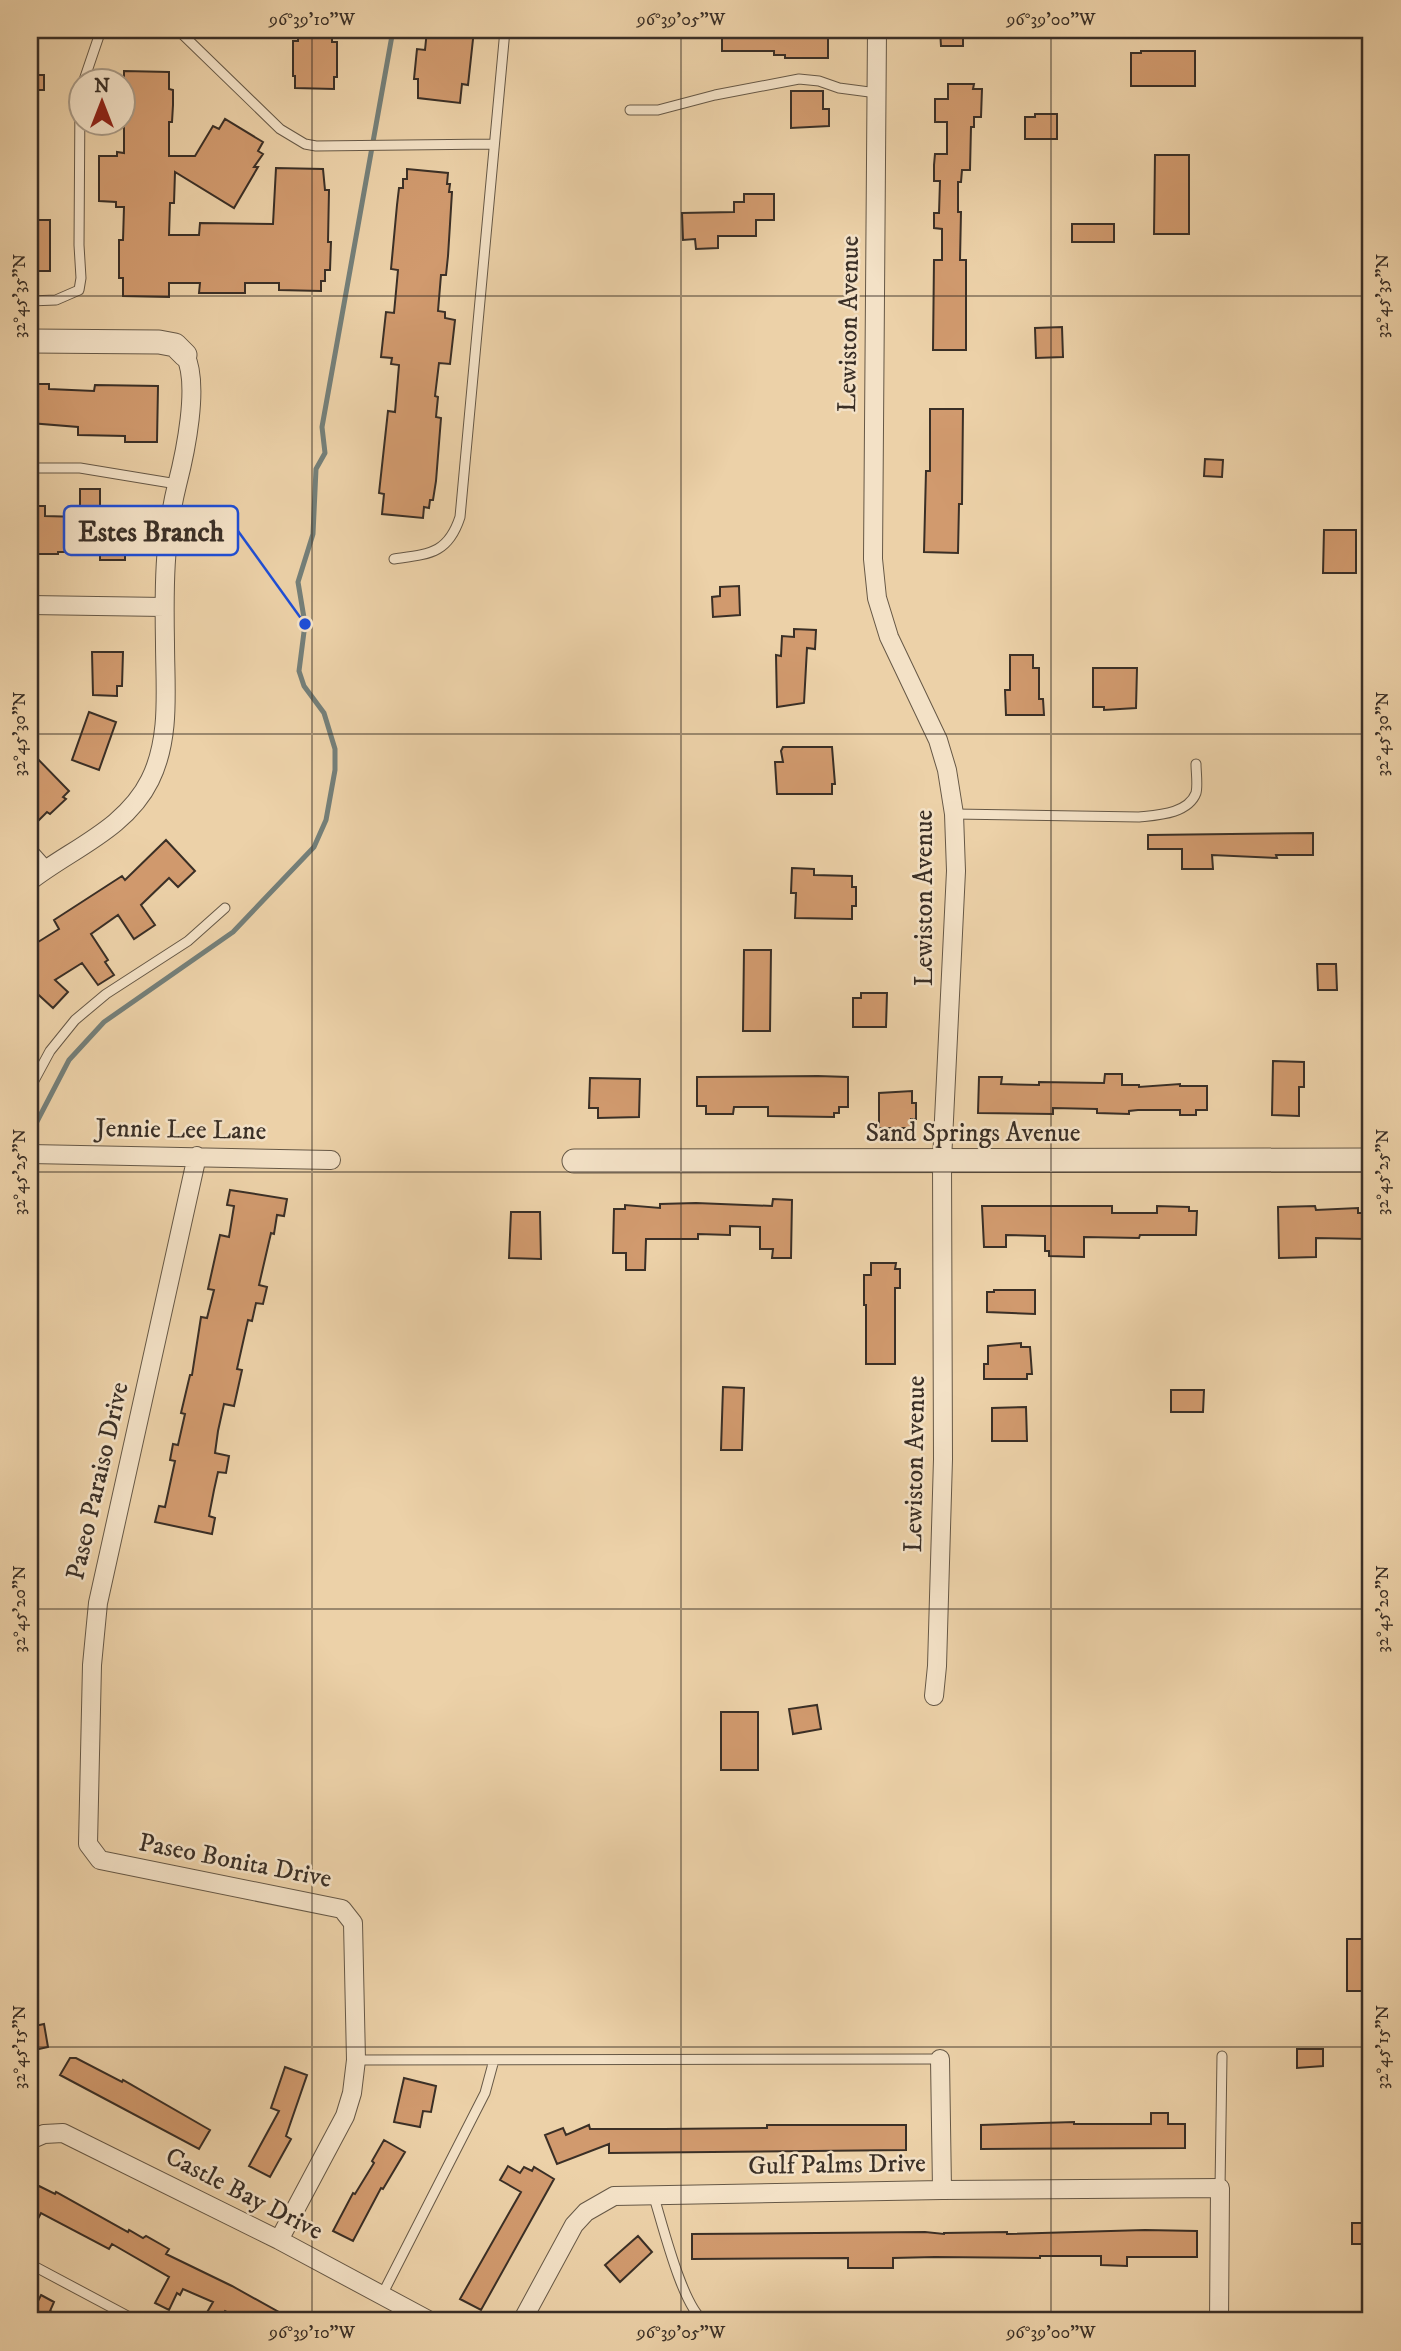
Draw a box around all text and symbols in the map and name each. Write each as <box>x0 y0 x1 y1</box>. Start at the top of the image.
text: 96°39'10"W <box>268 9 356 31</box>
text: 96°39'05"W <box>636 9 726 31</box>
text: 96°39'00"W <box>1005 9 1096 31</box>
north arrow <box>66 66 136 136</box>
text: N <box>94 75 110 98</box>
street label: Lewiston Avenue <box>831 235 867 413</box>
text: 32°45'35"N <box>9 254 31 338</box>
text: 32°45'35"N <box>1372 254 1394 338</box>
callout: Estes Branch <box>64 506 238 555</box>
text: Estes Branch <box>78 515 224 550</box>
text: 32°45'30"N <box>9 691 31 777</box>
text: 32°45'30"N <box>1372 691 1394 777</box>
street label: Lewiston Avenue <box>908 810 941 986</box>
street label: Jennie Lee Lane <box>93 1112 267 1148</box>
street label: Sand Springs Avenue <box>865 1117 1081 1150</box>
text: 32°45'25"N <box>9 1129 31 1215</box>
text: 32°45'25"N <box>1372 1129 1394 1215</box>
street label: Lewiston Avenue <box>897 1375 933 1553</box>
street label: Paseo Paraiso Drive <box>59 1379 137 1583</box>
text: 32°45'20"N <box>9 1565 31 1653</box>
text: 32°45'20"N <box>1372 1565 1394 1653</box>
street label: Paseo Bonita Drive <box>136 1826 334 1896</box>
text: 32°45'15"N <box>9 2005 31 2089</box>
text: 32°45'15"N <box>1372 2005 1394 2089</box>
street label: Castle Bay Drive <box>160 2140 328 2248</box>
street label: Gulf Palms Drive <box>748 2147 926 2183</box>
text: 96°39'10"W <box>268 2322 356 2344</box>
text: 96°39'05"W <box>636 2322 726 2344</box>
text: 96°39'00"W <box>1005 2322 1096 2344</box>

